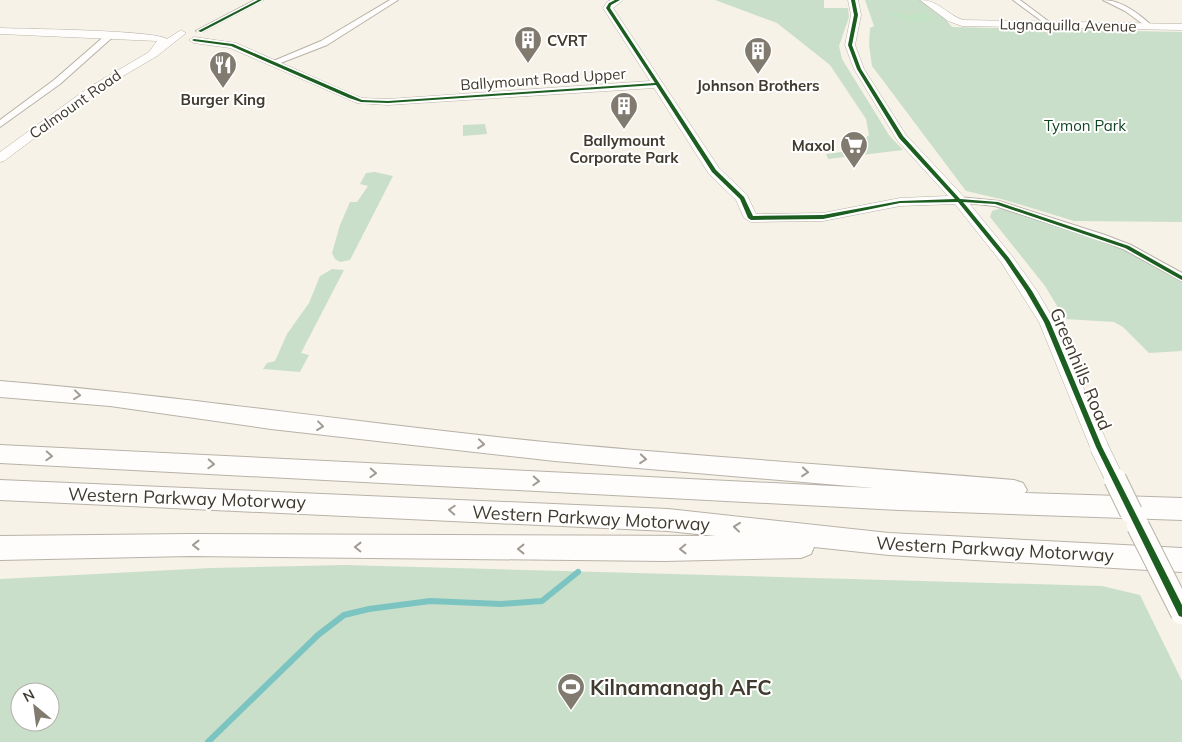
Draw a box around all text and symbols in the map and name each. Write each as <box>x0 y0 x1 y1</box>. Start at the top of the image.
street label: Lugnaquilla Avenue <box>999 14 1137 36</box>
building icon: CVRT <box>513 25 543 64</box>
place label: CVRT <box>547 31 588 50</box>
building icon: Johnson Brothers <box>743 36 773 75</box>
restaurant icon: Burger King <box>208 50 238 89</box>
street label: Ballymount Road Upper <box>460 64 627 94</box>
street label: Calmount Road <box>25 65 125 143</box>
place label: Johnson Brothers <box>696 76 820 95</box>
place label: Burger King <box>181 90 265 109</box>
building icon: Ballymount Corporate Park <box>609 91 639 130</box>
park label: Tymon Park <box>1044 116 1126 135</box>
supermarket icon: Maxol <box>839 130 869 169</box>
place label: Ballymount Corporate Park <box>570 131 679 167</box>
place label: Maxol <box>792 136 835 155</box>
street label: Greenhills Road <box>1045 304 1117 434</box>
one-way arrow <box>73 389 81 400</box>
one-way arrow <box>316 420 324 431</box>
one-way arrow <box>477 438 485 449</box>
one-way arrow <box>45 451 53 462</box>
one-way arrow <box>639 453 647 464</box>
one-way arrow <box>207 459 215 470</box>
one-way arrow <box>370 467 378 478</box>
one-way arrow <box>801 467 809 478</box>
one-way arrow <box>532 476 540 487</box>
street label: Western Parkway Motorway <box>68 482 307 514</box>
street label: Western Parkway Motorway <box>471 500 711 536</box>
one-way arrow <box>448 505 456 515</box>
one-way arrow <box>732 522 740 533</box>
street label: Western Parkway Motorway <box>875 531 1115 567</box>
one-way arrow <box>191 540 199 550</box>
one-way arrow <box>354 542 362 553</box>
one-way arrow <box>516 544 524 554</box>
one-way arrow <box>679 544 686 554</box>
sports icon: Kilnamanagh AFC <box>556 672 586 711</box>
place label: Kilnamanagh AFC <box>590 674 772 700</box>
north arrow <box>10 682 60 732</box>
text: N <box>20 685 38 706</box>

